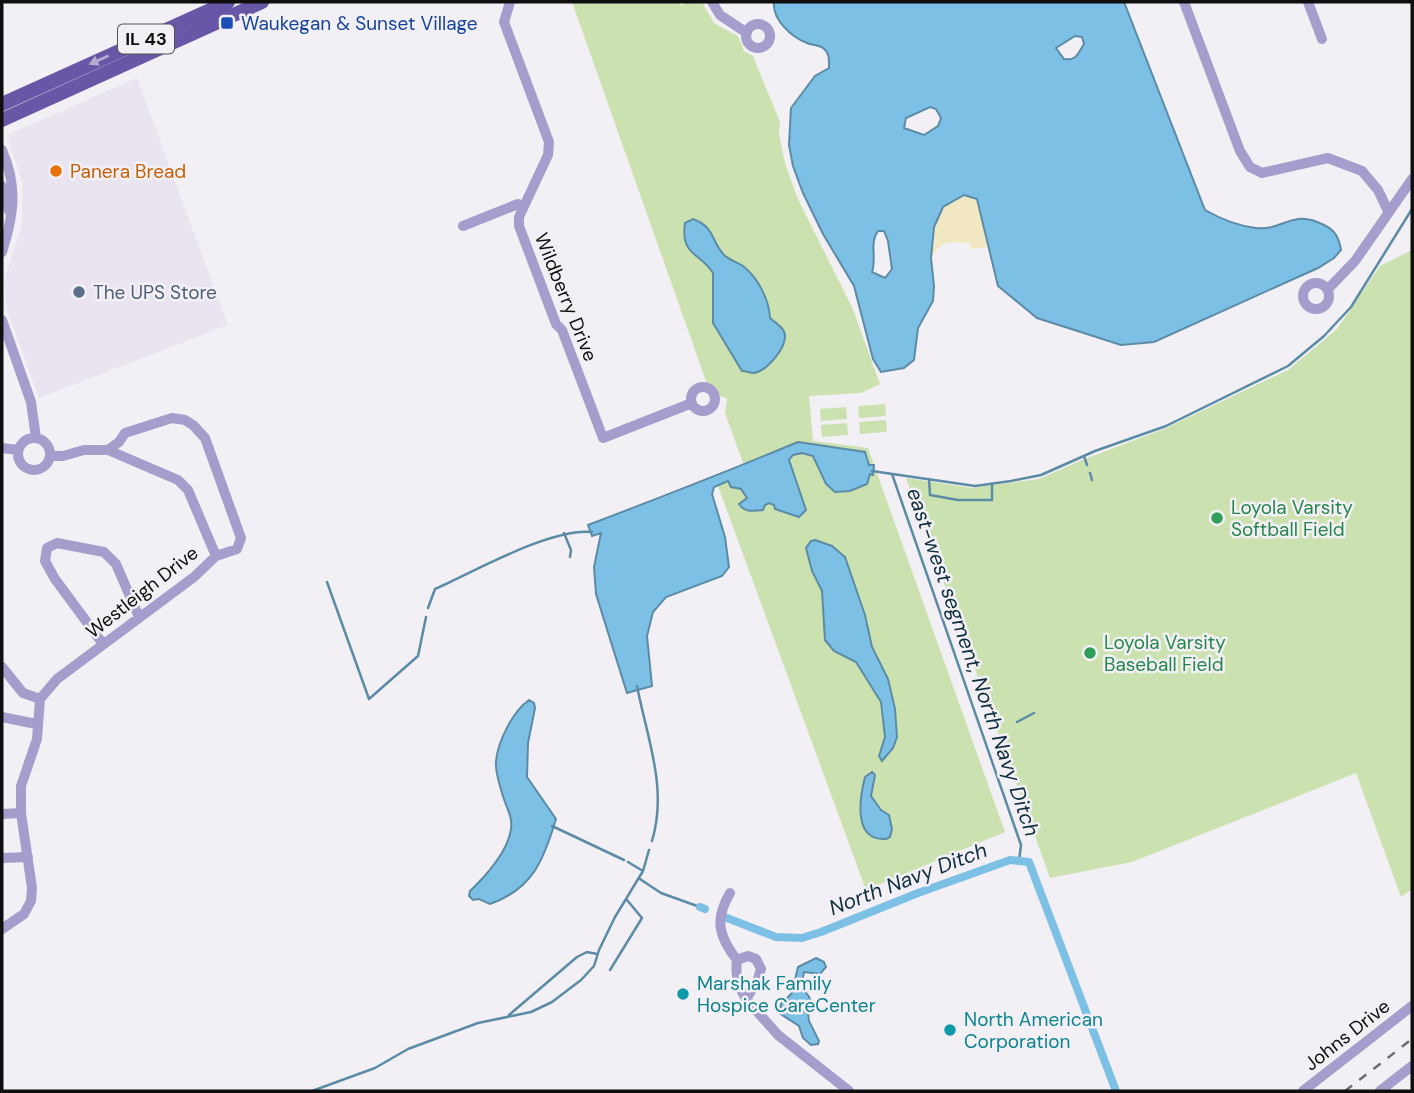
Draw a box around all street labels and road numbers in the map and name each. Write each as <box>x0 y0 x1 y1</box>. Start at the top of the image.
road number: IL 43 <box>118 24 174 54</box>
street label: Wildberry Drive <box>529 229 603 365</box>
street label: Westleigh Drive <box>81 540 203 644</box>
street label: Johns Drive <box>1299 994 1395 1076</box>

